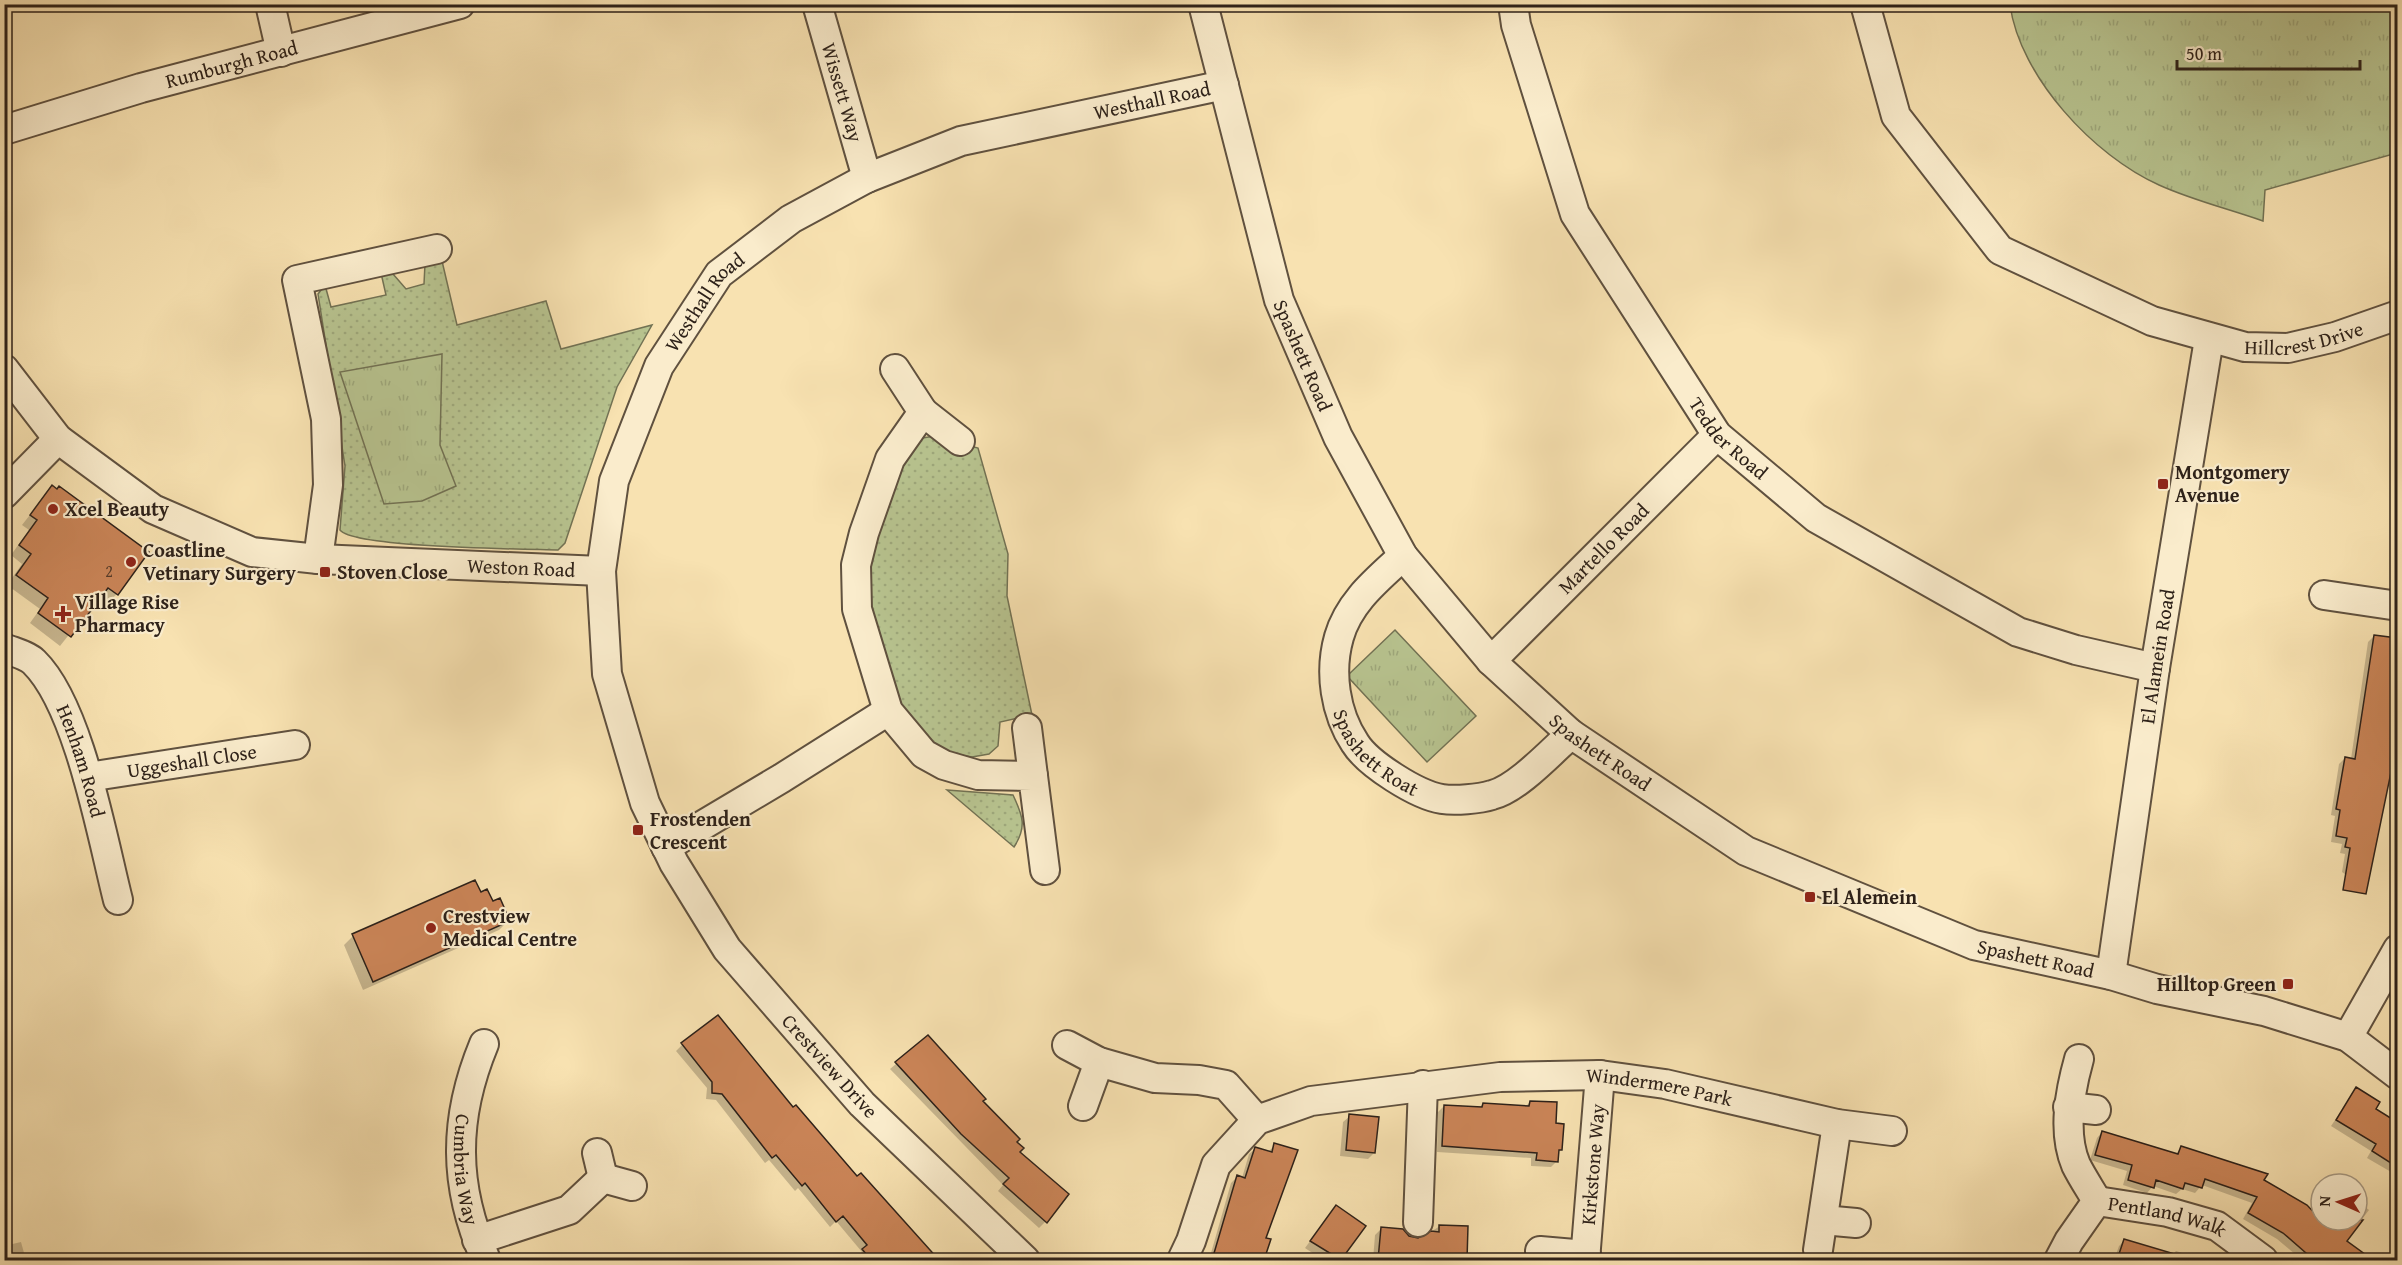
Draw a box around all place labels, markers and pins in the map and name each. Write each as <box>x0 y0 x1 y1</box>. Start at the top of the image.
place label: Montgomery Avenue <box>2175 457 2291 509</box>
marker: Montgomery Avenue <box>2156 477 2170 491</box>
place label: Xcel Beauty <box>65 494 170 523</box>
marker: Xcel Beauty <box>46 502 60 516</box>
place label: Coastline Vetinary Surgery <box>143 535 296 587</box>
marker: Coastline Vetinary Surgery <box>124 555 138 569</box>
place label: Stoven Close <box>337 557 448 586</box>
marker: Stoven Close <box>318 565 332 579</box>
place label: Village Rise Pharmacy <box>75 587 179 639</box>
marker: Village Rise Pharmacy <box>56 607 70 621</box>
place label: Frostenden Crescent <box>650 804 751 856</box>
marker: Frostenden Crescent <box>631 823 645 837</box>
place label: El Alemein <box>1822 882 1917 911</box>
marker: El Alemein <box>1803 890 1817 904</box>
place label: Crestview Medical Centre <box>443 901 577 953</box>
marker: Crestview Medical Centre <box>424 921 438 935</box>
place label: Hilltop Green <box>2157 969 2276 998</box>
marker: Hilltop Green <box>2281 977 2295 991</box>

